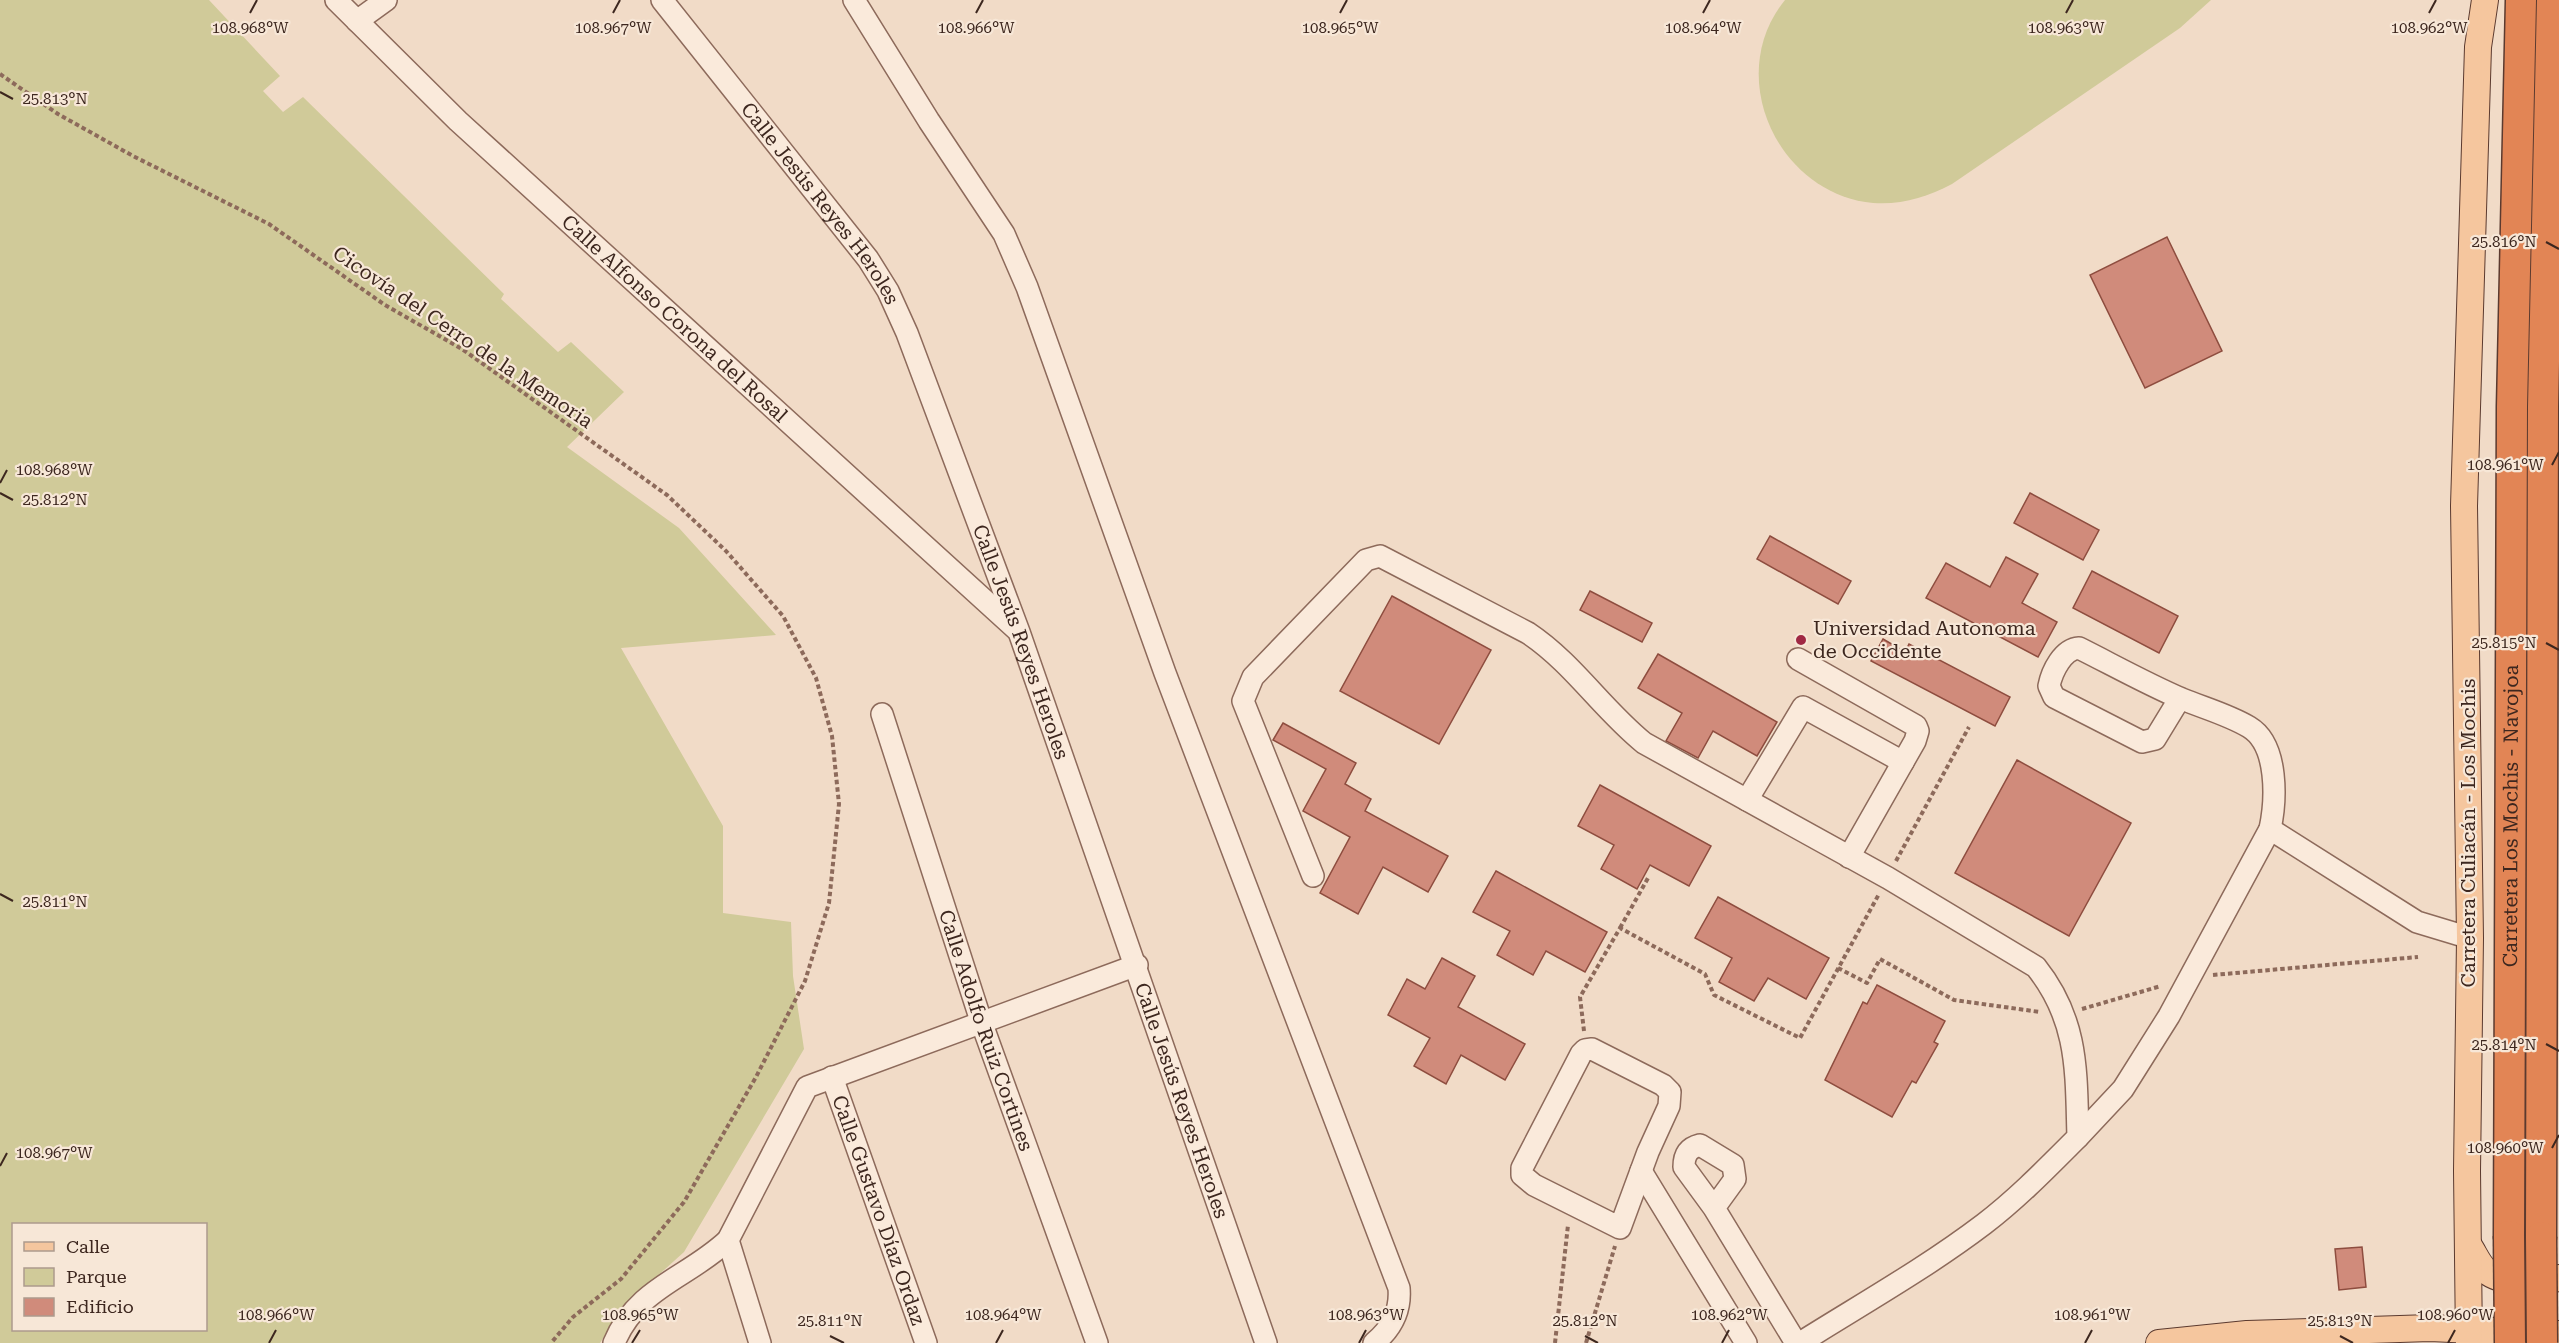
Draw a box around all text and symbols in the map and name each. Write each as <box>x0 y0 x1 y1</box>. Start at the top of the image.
text: 108.968°W <box>212 19 289 37</box>
text: 108.967°W <box>575 19 652 37</box>
text: 108.966°W <box>938 19 1015 37</box>
text: 108.965°W <box>1302 19 1379 37</box>
text: 108.964°W <box>1665 19 1742 37</box>
text: 108.963°W <box>2028 19 2105 37</box>
text: 108.962°W <box>2391 19 2468 37</box>
text: 25.813°N <box>22 90 88 108</box>
street label: Calle Jesús Reyes Heroles <box>736 97 904 308</box>
street label: Calle Alfonso Corona del Rosal <box>557 210 793 427</box>
text: 25.816°N <box>2471 233 2537 251</box>
street label: Cicovía del Cerro de la Memoria <box>328 241 598 433</box>
text: 108.961°W <box>2467 456 2544 474</box>
text: 108.968°W <box>16 461 93 479</box>
text: 25.812°N <box>22 491 88 509</box>
street label: Calle Jesús Reyes Heroles <box>968 521 1074 762</box>
place label: Universidad Autonoma de Occidente <box>1813 616 2036 663</box>
marker: Universidad Autonoma de Occidente <box>1794 633 1808 647</box>
text: 25.815°N <box>2471 634 2537 652</box>
street label: Carretera Los Mochis - Navojoa <box>2498 665 2523 967</box>
street label: Carretera Culiacán - Los Mochis <box>2456 678 2480 988</box>
text: 25.811°N <box>22 893 88 911</box>
street label: Calle Adolfo Ruiz Cortines <box>934 907 1039 1154</box>
street label: Calle Jesús Reyes Heroles <box>1130 979 1234 1221</box>
text: 25.814°N <box>2471 1036 2537 1054</box>
street label: Calle Gustavo Díaz Ordaz <box>827 1092 931 1328</box>
text: 108.960°W <box>2467 1139 2544 1157</box>
text: 108.967°W <box>16 1144 93 1162</box>
legend <box>12 1223 207 1331</box>
text: Calle <box>66 1236 110 1257</box>
text: Parque <box>66 1266 127 1287</box>
text: Edificio <box>66 1296 134 1317</box>
text: 108.966°W <box>238 1306 315 1324</box>
text: 108.965°W <box>602 1306 679 1324</box>
text: 108.964°W <box>965 1306 1042 1324</box>
text: 108.963°W <box>1328 1306 1405 1324</box>
text: 108.962°W <box>1691 1306 1768 1324</box>
text: 108.961°W <box>2054 1306 2131 1324</box>
text: 108.960°W <box>2417 1306 2494 1324</box>
text: 25.811°N <box>797 1312 863 1330</box>
text: 25.812°N <box>1552 1312 1618 1330</box>
text: 25.813°N <box>2307 1312 2373 1330</box>

